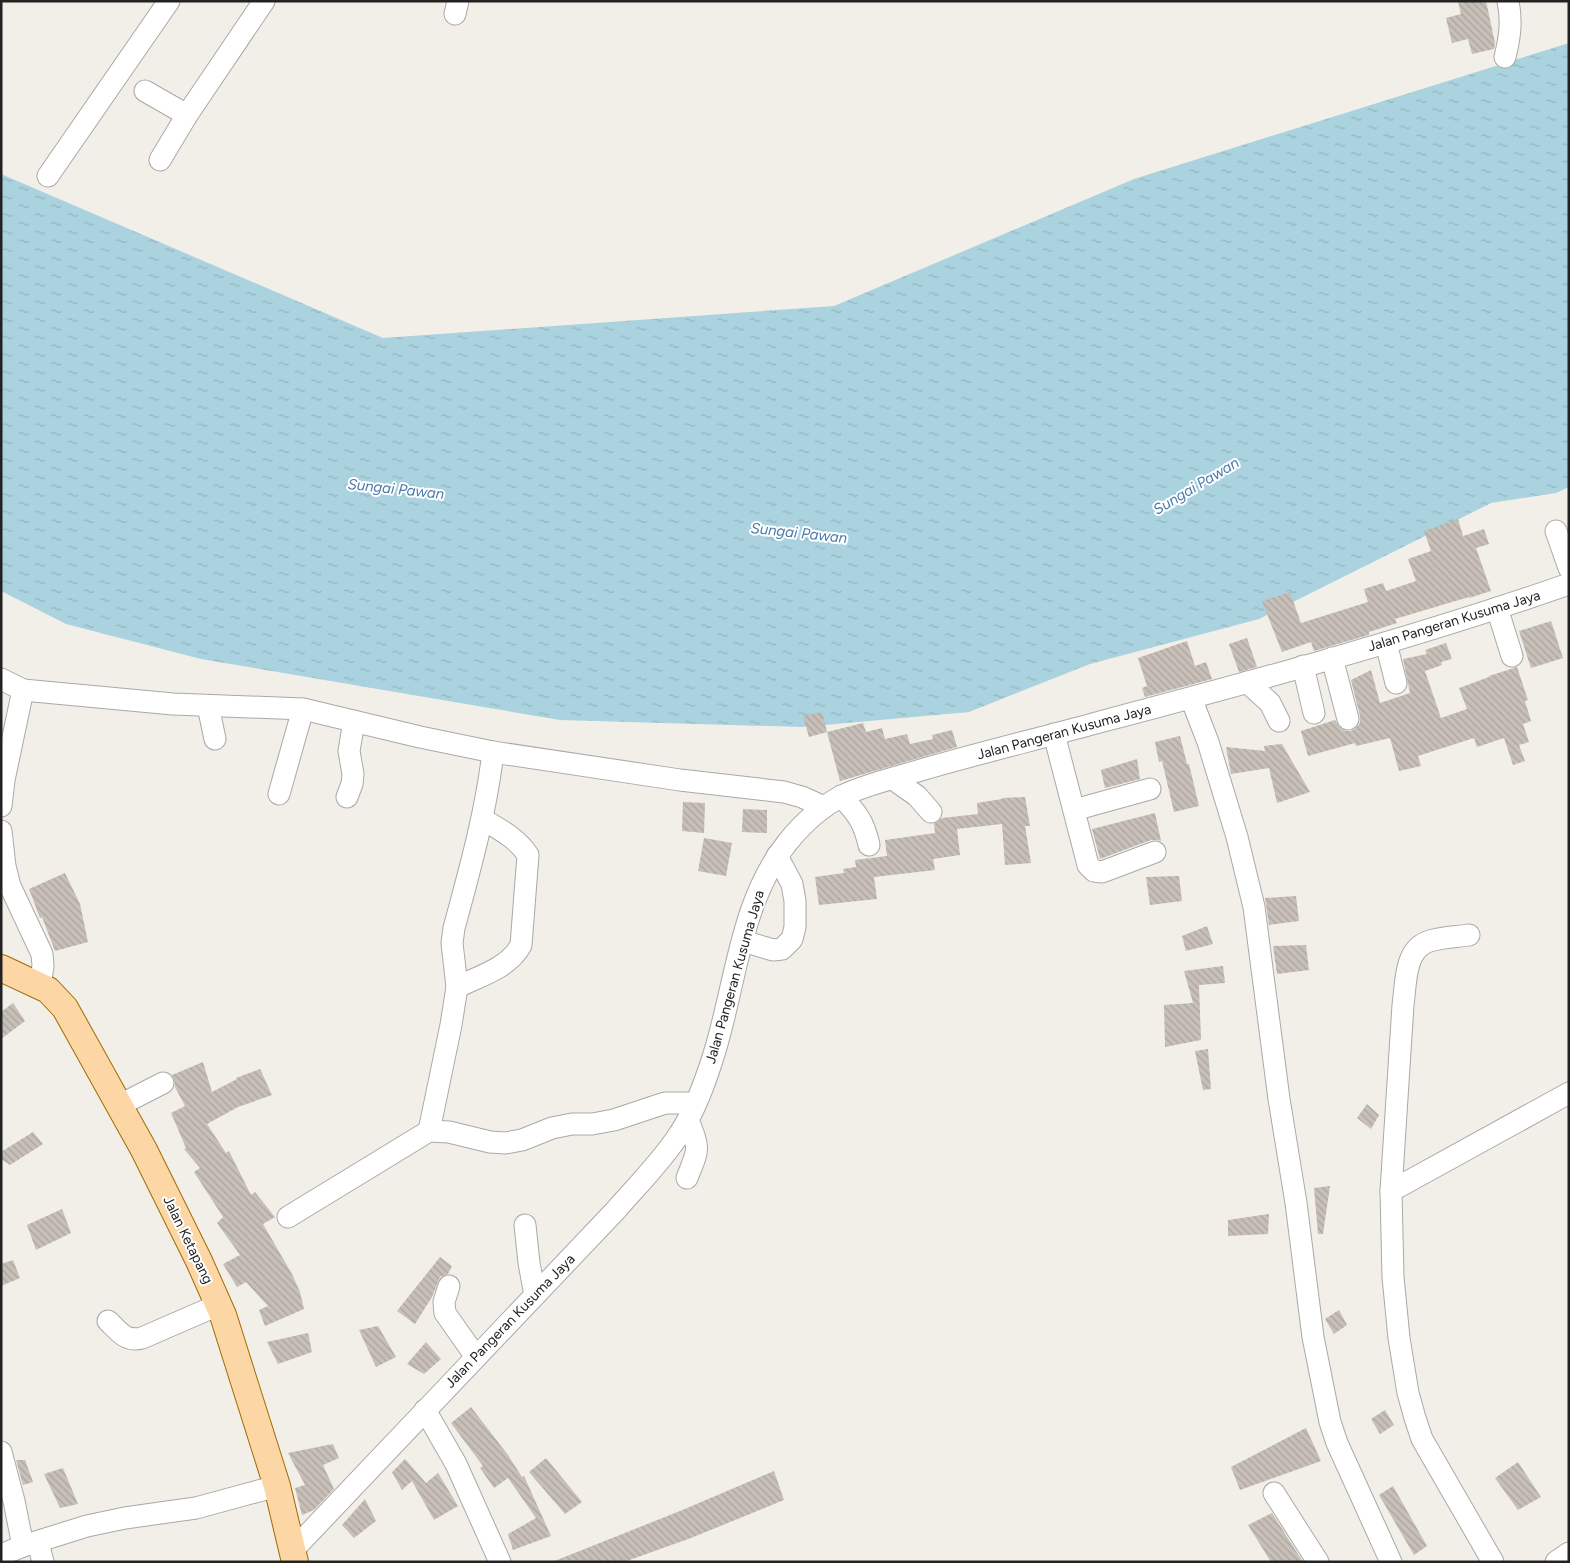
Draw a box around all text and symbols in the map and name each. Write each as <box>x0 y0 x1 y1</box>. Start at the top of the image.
water label: Sungai Pawan <box>1150 453 1242 519</box>
water label: Sungai Pawan <box>347 475 445 503</box>
water label: Sungai Pawan <box>750 519 848 547</box>
street label: Jalan Pangeran Kusuma Jaya <box>1366 587 1542 655</box>
street label: Jalan Pangeran Kusuma Jaya <box>975 701 1153 763</box>
street label: Jalan Pangeran Kusuma Jaya <box>702 888 768 1066</box>
street label: Jalan Ketapang <box>159 1193 217 1287</box>
street label: Jalan Pangeran Kusuma Jaya <box>442 1251 578 1391</box>

